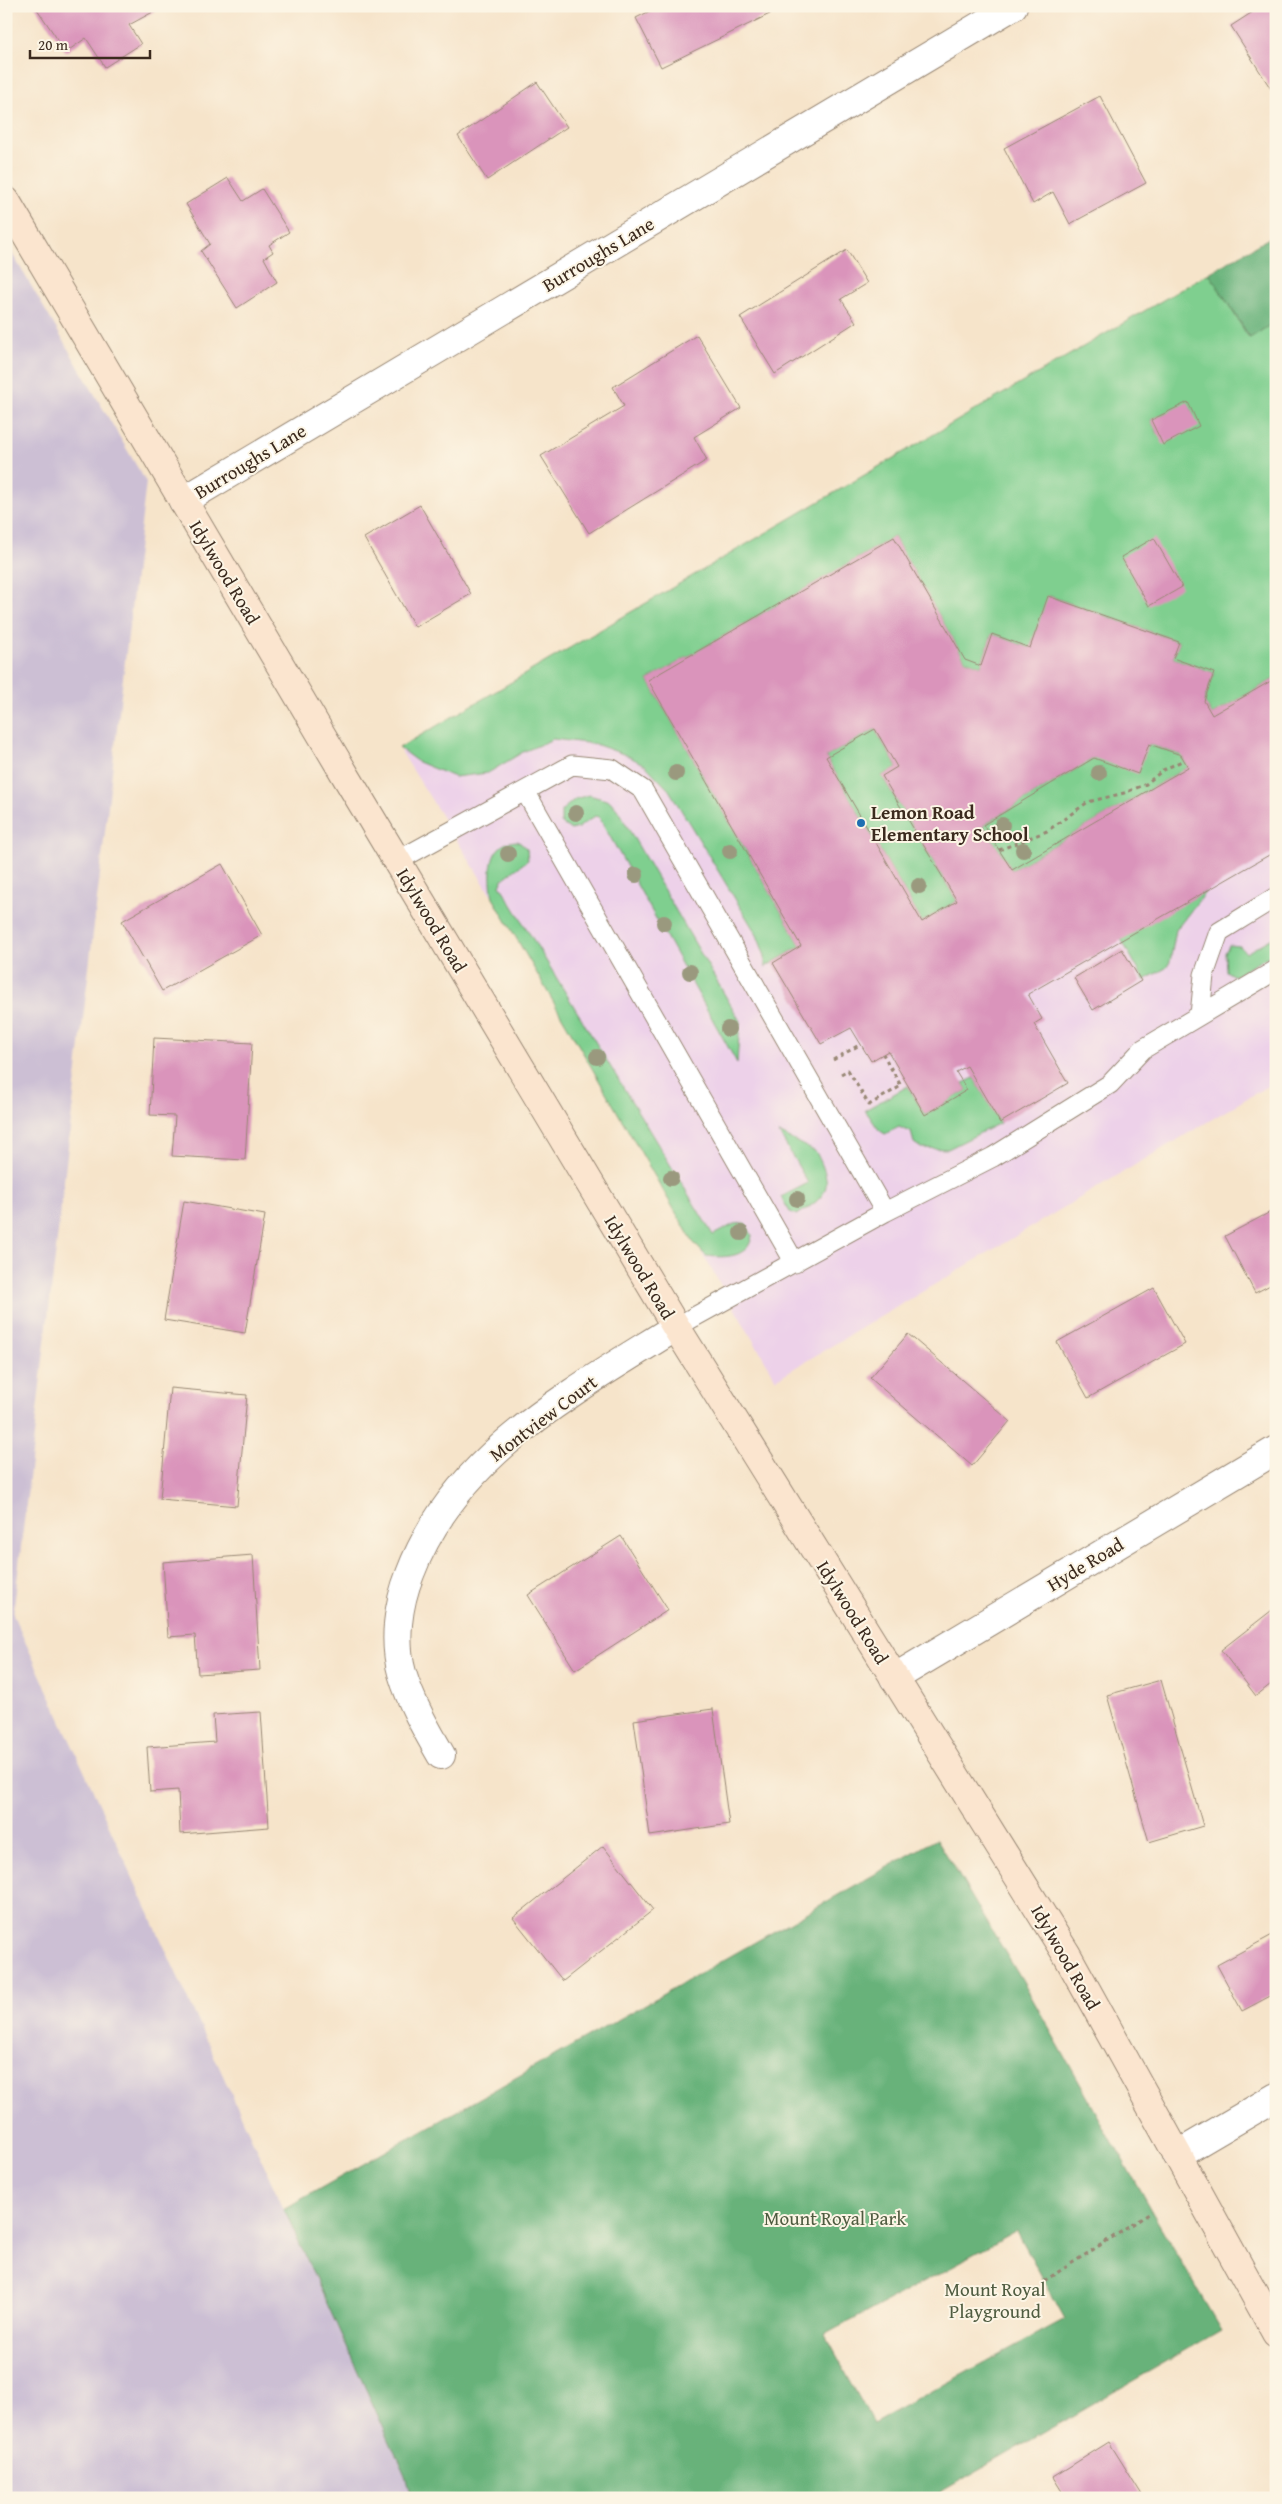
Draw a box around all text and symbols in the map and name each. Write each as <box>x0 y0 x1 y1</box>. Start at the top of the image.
scale bar <box>30 28 150 60</box>
text: 20 m <box>38 34 69 55</box>
street label: Burroughs Lane <box>537 209 659 298</box>
street label: Burroughs Lane <box>189 416 311 505</box>
street label: Idylwood Road <box>183 514 268 630</box>
place label: Lemon Road Elementary School <box>871 798 1029 848</box>
marker: Lemon Road Elementary School <box>855 817 867 829</box>
street label: Idylwood Road <box>390 862 475 978</box>
street label: Idylwood Road <box>598 1209 683 1325</box>
street label: Montview Court <box>483 1368 603 1468</box>
street label: Hyde Road <box>1041 1530 1129 1598</box>
street label: Idylwood Road <box>810 1555 896 1670</box>
street label: Idylwood Road <box>1025 1899 1108 2016</box>
park label: Mount Royal Park <box>764 2204 906 2232</box>
park label: Mount Royal Playground <box>944 2275 1046 2325</box>

